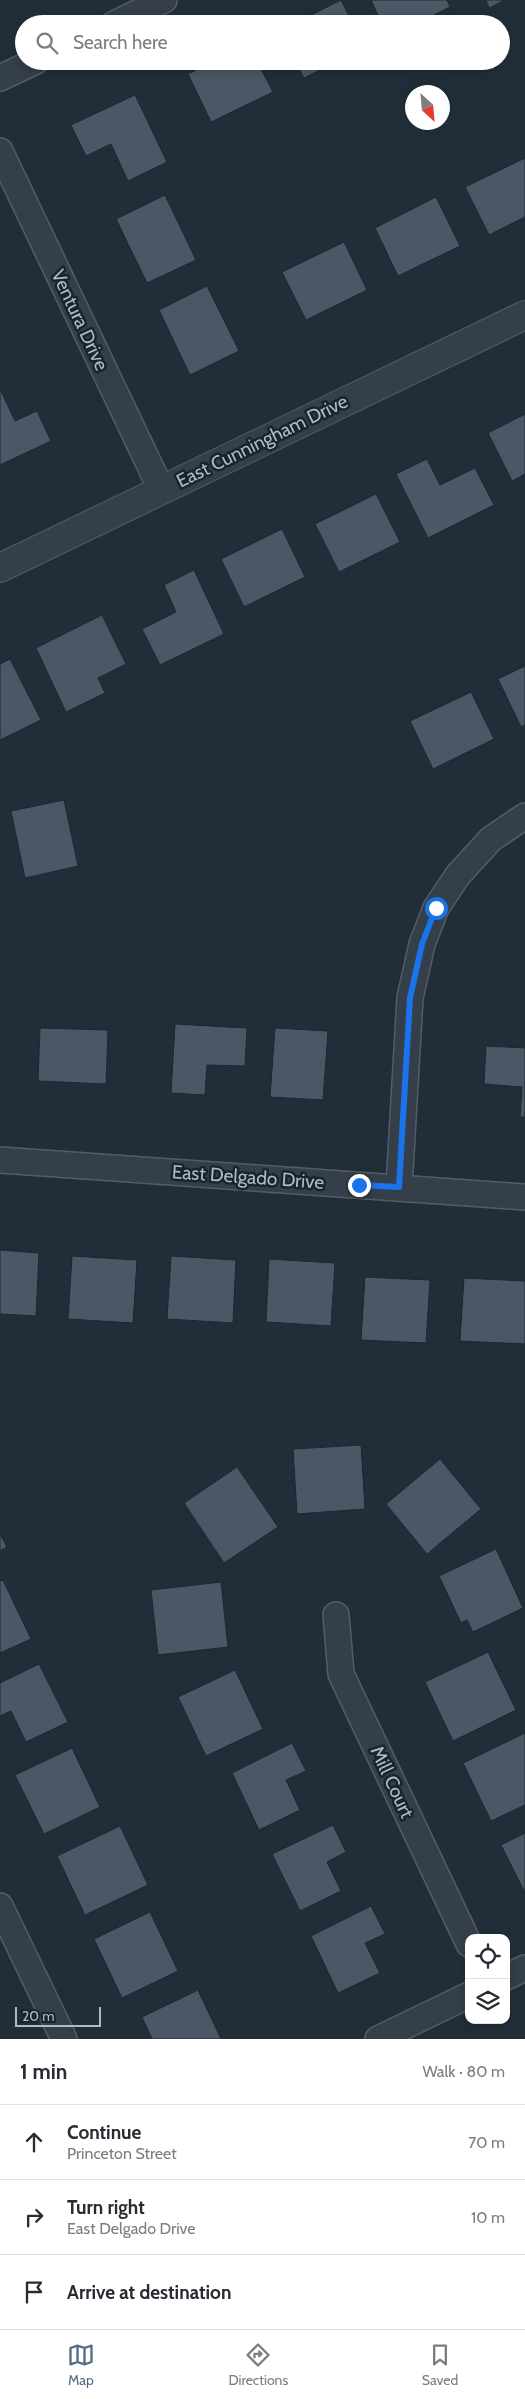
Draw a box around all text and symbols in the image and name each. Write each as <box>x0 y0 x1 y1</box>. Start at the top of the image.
search box <box>15 15 510 70</box>
icon: search <box>33 29 61 57</box>
text: Search here <box>73 31 167 54</box>
north arrow <box>405 85 450 130</box>
street label: Ventura Drive <box>47 266 114 374</box>
street label: East Cunningham Drive <box>173 389 352 493</box>
route start <box>425 897 448 920</box>
street label: East Delgado Drive <box>171 1160 325 1194</box>
route end <box>348 1174 371 1197</box>
street label: Mill Court <box>365 1742 419 1822</box>
map controls <box>465 1934 510 2024</box>
button: locate <box>465 1934 510 1979</box>
button: layers <box>465 1979 510 2024</box>
scale bar <box>15 2004 101 2027</box>
text: 20 m <box>22 2007 55 2025</box>
text: 1 min <box>20 2059 67 2084</box>
text: Walk · 80 m <box>422 2062 505 2081</box>
text: Continue <box>67 2121 141 2144</box>
icon: ahead <box>20 2128 48 2156</box>
text: 70 m <box>468 2133 505 2152</box>
text: Princeton Street <box>67 2144 177 2163</box>
text: Turn right <box>67 2196 145 2219</box>
icon: right <box>20 2203 48 2231</box>
text: 10 m <box>471 2208 505 2227</box>
text: East Delgado Drive <box>67 2219 195 2238</box>
icon: arrive <box>20 2278 48 2306</box>
text: Arrive at destination <box>67 2281 231 2304</box>
tab: Map <box>67 2341 95 2389</box>
tab: Directions <box>228 2341 288 2389</box>
tab: Saved <box>422 2341 458 2389</box>

